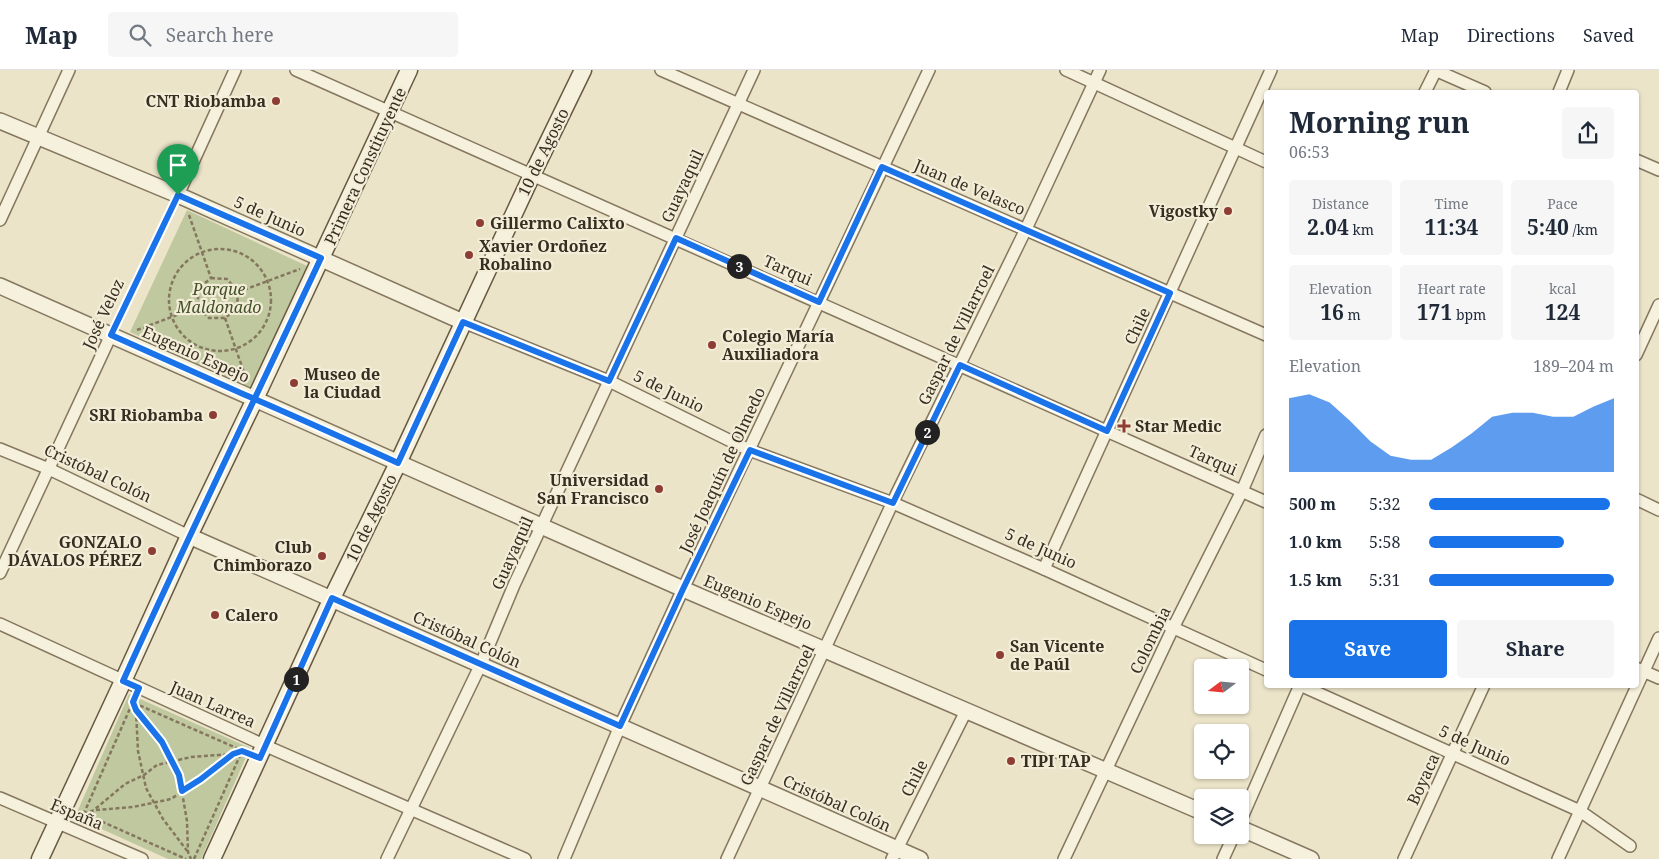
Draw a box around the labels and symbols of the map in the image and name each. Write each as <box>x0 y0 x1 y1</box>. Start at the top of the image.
street label: Primera Constituyente <box>319 84 411 248</box>
place label: CNT Riobamba <box>145 90 266 112</box>
marker: CNT Riobamba <box>270 95 282 107</box>
street label: 10 de Agosto <box>512 104 574 200</box>
pin <box>157 144 199 195</box>
street label: Guayaquil <box>655 146 709 226</box>
street label: Juan de Velasco <box>910 153 1029 220</box>
street label: 5 de Junio <box>231 190 309 242</box>
place label: Vigostky <box>1149 200 1219 222</box>
marker: Vigostky <box>1222 205 1234 217</box>
place label: Gillermo Calixto <box>490 212 625 234</box>
marker: Gillermo Calixto <box>474 217 486 229</box>
place label: Xavier Ordoñez Robalino <box>479 235 607 275</box>
marker: Xavier Ordoñez Robalino <box>463 249 475 261</box>
street label: Tarqui <box>760 250 816 290</box>
pin: 3 <box>726 254 752 278</box>
street label: Gaspar de Villarroel <box>912 261 1000 409</box>
street label: José Veloz <box>77 275 129 354</box>
park label: Parque Maldonado <box>176 278 261 318</box>
street label: Chile <box>1119 304 1155 348</box>
street label: Eugenio Espejo <box>139 320 253 388</box>
place label: Colegio María Auxiliadora <box>722 325 835 365</box>
marker: Colegio María Auxiliadora <box>706 339 718 351</box>
place label: Museo de la Ciudad <box>304 363 381 403</box>
street label: 5 de Junio <box>630 364 708 418</box>
marker: Museo de la Ciudad <box>288 377 300 389</box>
street label: José Joaquín de Olmedo <box>673 384 770 557</box>
place label: SRI Riobamba <box>89 404 203 426</box>
marker: SRI Riobamba <box>207 409 219 421</box>
place label: Star Medic <box>1135 415 1222 437</box>
marker: Star Medic <box>1117 419 1131 433</box>
pin: 2 <box>914 420 940 444</box>
street label: Cristóbal Colón <box>41 438 155 508</box>
street label: Tarqui <box>1185 440 1241 480</box>
place label: Universidad San Francisco <box>537 469 650 509</box>
street label: 10 de Agosto <box>340 470 402 566</box>
marker: Universidad San Francisco <box>653 483 665 495</box>
street label: Guayaquil <box>486 513 538 593</box>
street label: 5 de Junio <box>1002 522 1080 574</box>
place label: GONZALO DÁVALOS PÉREZ <box>8 531 142 571</box>
place label: Club Chimborazo <box>213 536 312 576</box>
marker: GONZALO DÁVALOS PÉREZ <box>146 545 158 557</box>
marker: Club Chimborazo <box>316 550 328 562</box>
street label: Eugenio Espejo <box>700 569 816 635</box>
street label: Colombia <box>1124 603 1176 677</box>
place label: Calero <box>225 604 278 626</box>
street label: Cristóbal Colón <box>409 605 525 673</box>
marker: Calero <box>209 609 221 621</box>
place label: San Vicente de Paúl <box>1010 635 1104 675</box>
street label: Gaspar de Villarroel <box>735 641 819 789</box>
marker: San Vicente de Paúl <box>994 649 1006 661</box>
north arrow <box>1194 659 1249 714</box>
pin: 1 <box>284 666 308 692</box>
street label: Juan Larrea <box>166 675 259 733</box>
street label: 5 de Junio <box>1436 719 1514 771</box>
place label: TIPI TAP <box>1021 750 1090 772</box>
street label: Boyaca <box>1402 750 1444 808</box>
marker: TIPI TAP <box>1005 755 1017 767</box>
street label: Chile <box>895 756 933 800</box>
street label: Cristóbal Colón <box>779 769 895 837</box>
street label: España <box>47 793 107 835</box>

